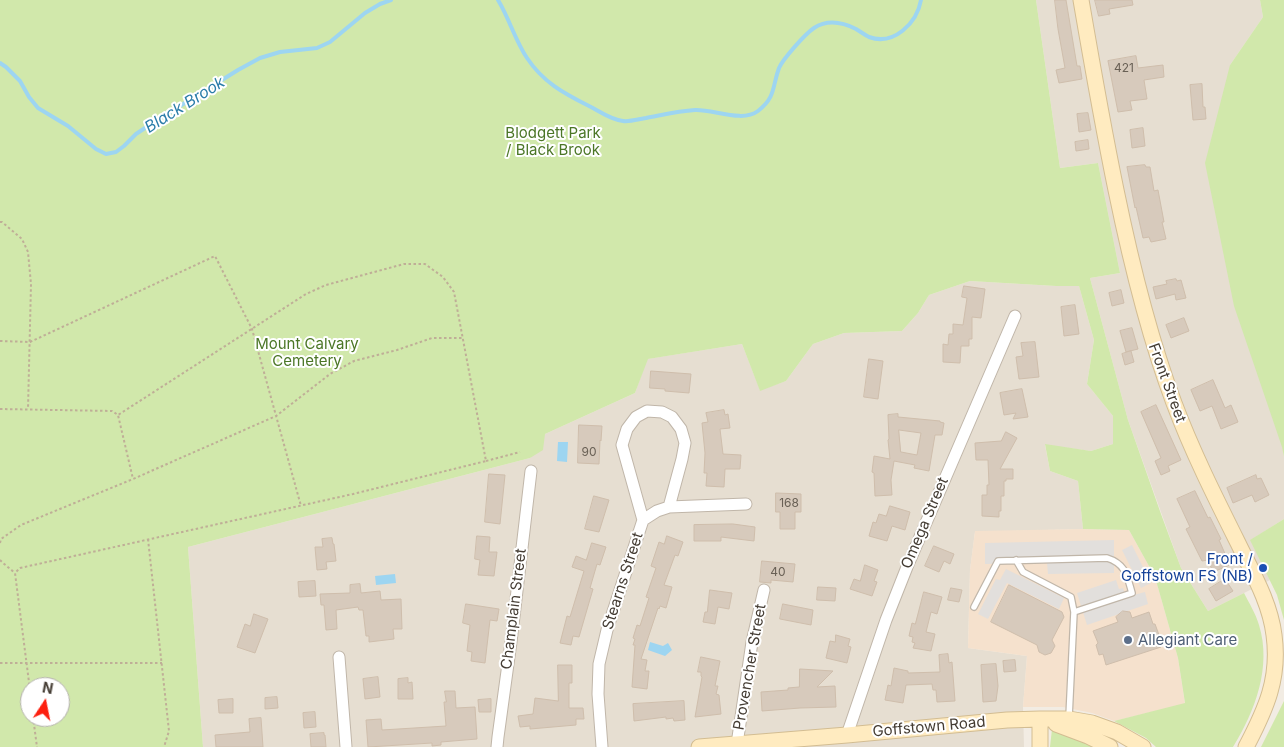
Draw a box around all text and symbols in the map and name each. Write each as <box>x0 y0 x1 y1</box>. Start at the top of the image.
house number: 421 <box>1114 61 1134 75</box>
water label: Black Brook <box>141 73 229 137</box>
park label: Blodgett Park / Black Brook <box>505 124 601 159</box>
park label: Mount Calvary Cemetery <box>255 335 359 370</box>
street label: Front Street <box>1144 341 1190 425</box>
house number: 90 <box>581 445 597 459</box>
street label: Omega Street <box>898 475 952 571</box>
house number: 168 <box>779 496 799 510</box>
street label: Stearns Street <box>599 530 647 632</box>
street label: Champlain Street <box>498 548 530 670</box>
place label: Front / Goffstown FS (NB) <box>1121 550 1253 585</box>
marker: Front / Goffstown FS (NB) <box>1257 562 1269 574</box>
house number: 40 <box>770 565 786 579</box>
street label: Provencher Street <box>730 603 770 731</box>
place label: Allegiant Care <box>1138 631 1237 649</box>
marker: Allegiant Care <box>1122 634 1134 646</box>
north arrow <box>20 677 70 727</box>
text: N <box>41 678 55 697</box>
street label: Goffstown Road <box>872 713 986 741</box>

